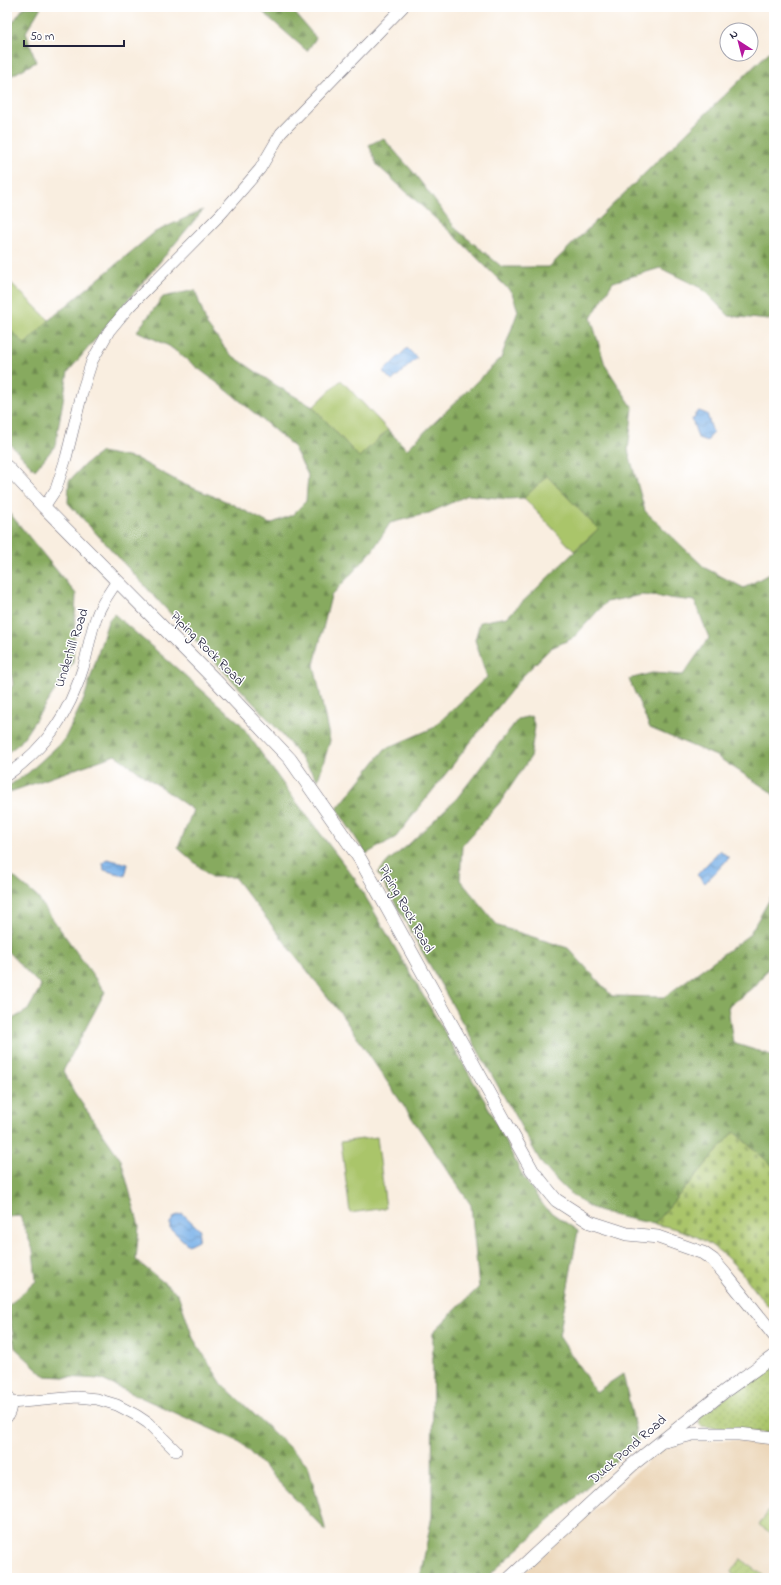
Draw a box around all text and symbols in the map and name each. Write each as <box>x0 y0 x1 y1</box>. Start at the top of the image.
scale bar <box>24 22 124 48</box>
north arrow <box>719 22 759 62</box>
text: N <box>726 26 741 43</box>
text: 50 m <box>30 28 54 46</box>
street label: Underhill Road <box>49 606 95 690</box>
street label: Piping Rock Road <box>164 607 249 692</box>
street label: Piping Rock Road <box>372 861 439 958</box>
street label: Duck Pond Road <box>584 1410 672 1491</box>

